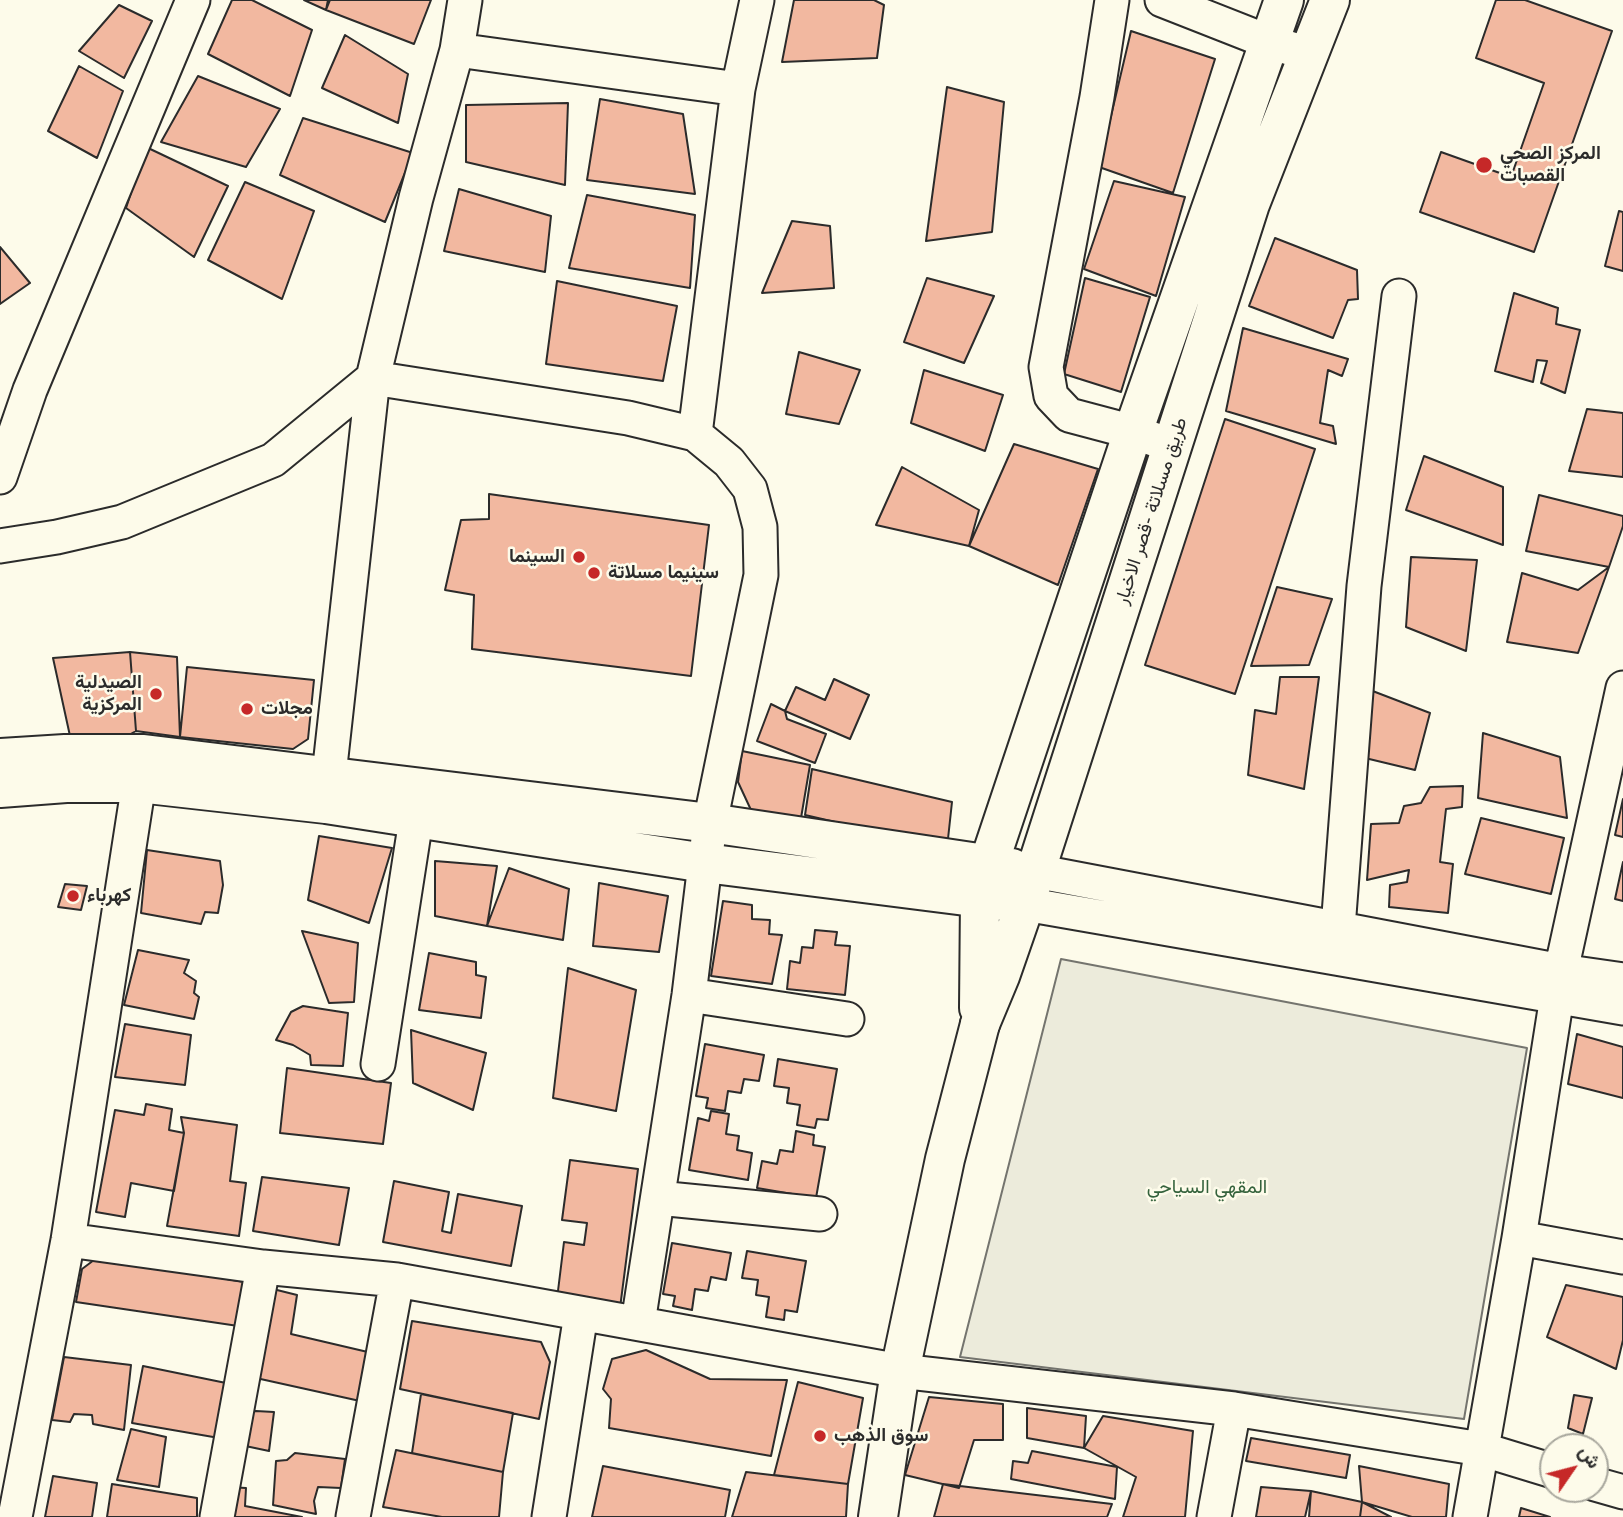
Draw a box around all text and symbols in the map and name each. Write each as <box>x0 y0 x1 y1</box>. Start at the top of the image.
place label: المركز الصحي القصبات <box>1500 143 1601 187</box>
marker: المركز الصحي القصبات <box>1474 155 1494 175</box>
street label: طريق مسلاتة -قصر الاخيار <box>1111 415 1193 607</box>
place label: السينما <box>509 546 565 568</box>
marker: السينما <box>571 549 587 565</box>
place label: سينيما مسلاتة <box>608 562 719 584</box>
marker: سينيما مسلاتة <box>586 565 602 581</box>
place label: الصيدلية المركزية <box>75 672 142 716</box>
marker: الصيدلية المركزية <box>148 686 164 702</box>
place label: مجلات <box>261 698 313 720</box>
marker: مجلات <box>239 701 255 717</box>
place label: كهرباء <box>87 885 131 907</box>
marker: كهرباء <box>65 888 81 904</box>
park label: المقهي السياحي <box>1147 1177 1267 1199</box>
place label: سوق الذهب <box>834 1425 928 1447</box>
marker: سوق الذهب <box>812 1428 828 1444</box>
north arrow <box>1539 1433 1609 1503</box>
text: ش <box>1574 1441 1605 1473</box>

